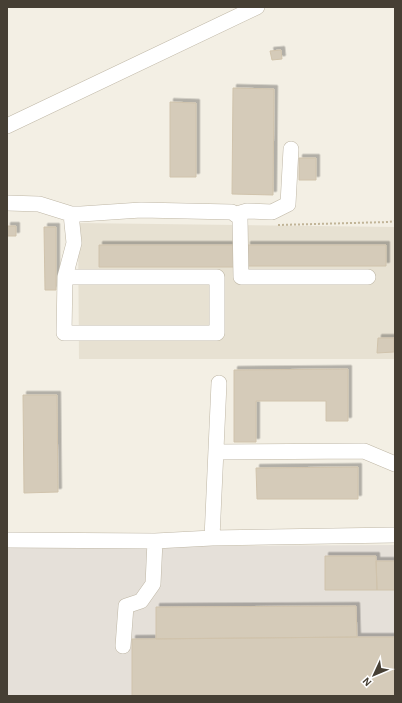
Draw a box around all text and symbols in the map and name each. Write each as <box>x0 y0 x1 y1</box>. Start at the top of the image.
north arrow <box>354 655 394 695</box>
text: N <box>361 675 374 688</box>

